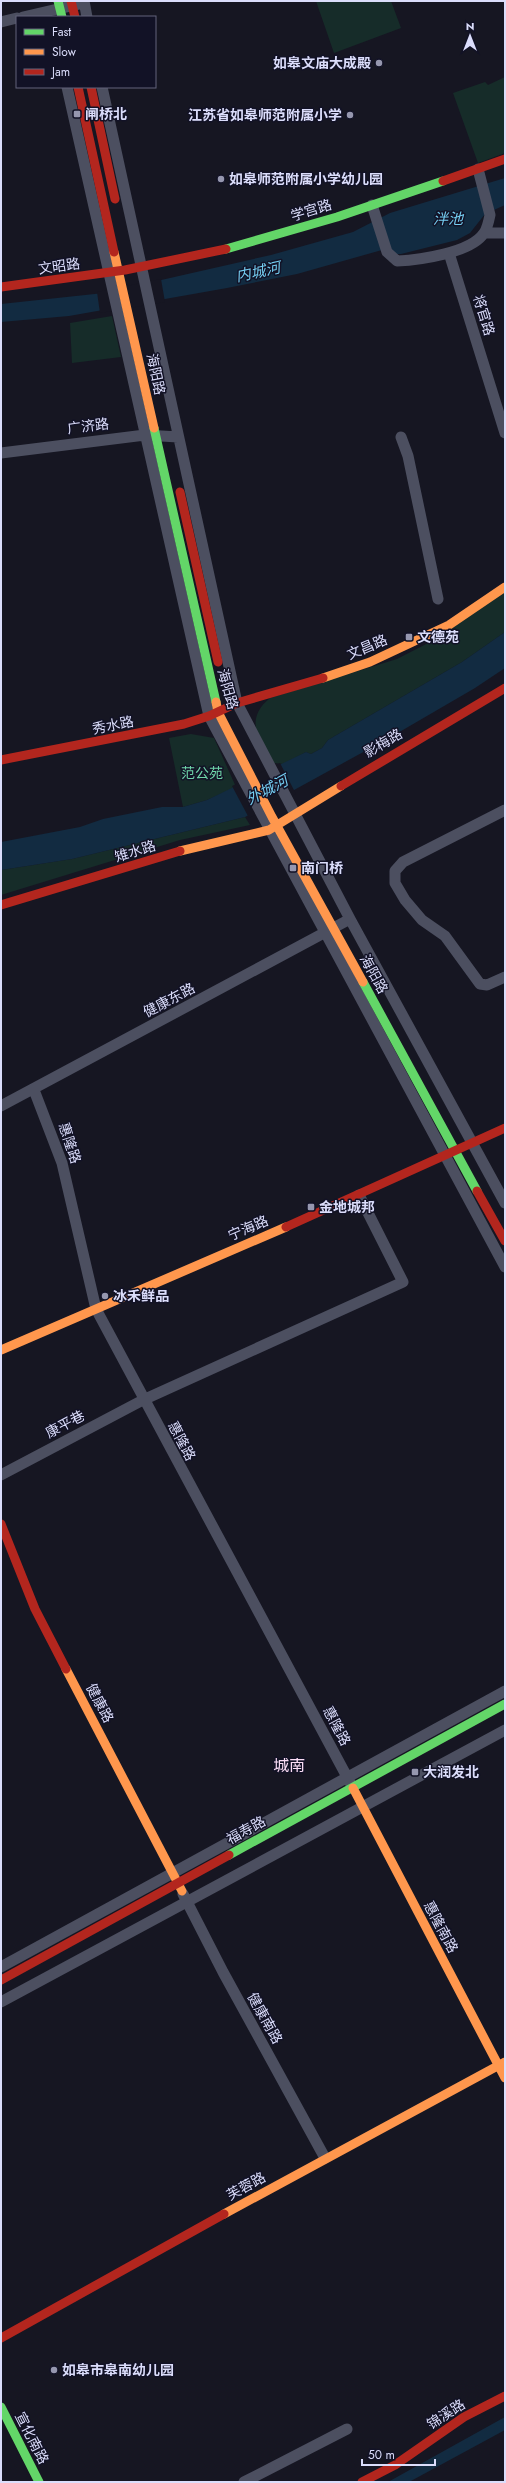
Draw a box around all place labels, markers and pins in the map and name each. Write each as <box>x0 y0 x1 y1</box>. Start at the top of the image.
place label: 如皋文庙大成殿 <box>273 53 371 73</box>
marker: 如皋文庙大成殿 <box>374 58 384 68</box>
place label: 闸桥北 <box>85 104 127 124</box>
place label: 江苏省如皋师范附属小学 <box>188 105 342 125</box>
marker: 闸桥北 <box>72 109 82 119</box>
marker: 江苏省如皋师范附属小学 <box>345 110 355 120</box>
place label: 如皋师范附属小学幼儿园 <box>229 169 383 189</box>
marker: 如皋师范附属小学幼儿园 <box>216 174 226 184</box>
place label: 文德苑 <box>417 627 459 647</box>
marker: 文德苑 <box>404 632 414 642</box>
place label: 南门桥 <box>301 858 343 878</box>
marker: 南门桥 <box>288 863 298 873</box>
place label: 金地城邦 <box>319 1197 375 1217</box>
marker: 金地城邦 <box>306 1202 316 1212</box>
place label: 冰禾鲜品 <box>113 1286 169 1306</box>
marker: 冰禾鲜品 <box>100 1291 110 1301</box>
place label: 大润发北 <box>423 1762 479 1782</box>
marker: 大润发北 <box>410 1767 420 1777</box>
place label: 如皋市皋南幼儿园 <box>62 2360 174 2380</box>
marker: 如皋市皋南幼儿园 <box>49 2365 59 2375</box>

